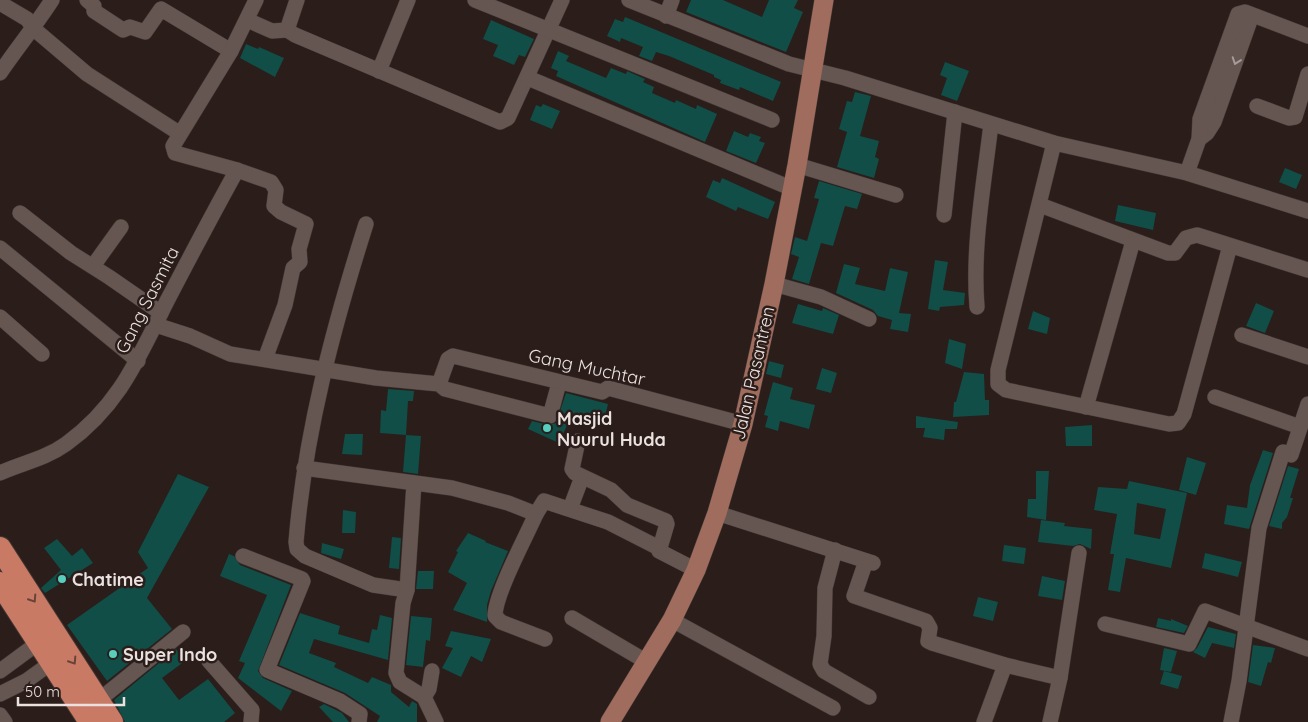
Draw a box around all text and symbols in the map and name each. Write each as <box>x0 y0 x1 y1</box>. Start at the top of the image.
one-way arrow <box>1231 57 1241 65</box>
street label: Gang Sasmita <box>110 243 184 357</box>
street label: Jalan Pasantren <box>726 304 780 442</box>
street label: Gang Muchtar <box>526 343 648 391</box>
place label: Masjid Nuurul Huda <box>557 407 666 451</box>
marker: Masjid Nuurul Huda <box>541 422 553 434</box>
place label: Chatime <box>72 568 144 591</box>
marker: Chatime <box>56 573 68 585</box>
one-way arrow <box>27 593 36 602</box>
place label: Super Indo <box>123 643 217 666</box>
marker: Super Indo <box>107 648 119 660</box>
one-way arrow <box>67 656 77 665</box>
scale bar <box>18 674 124 706</box>
text: 50 m <box>25 682 60 701</box>

